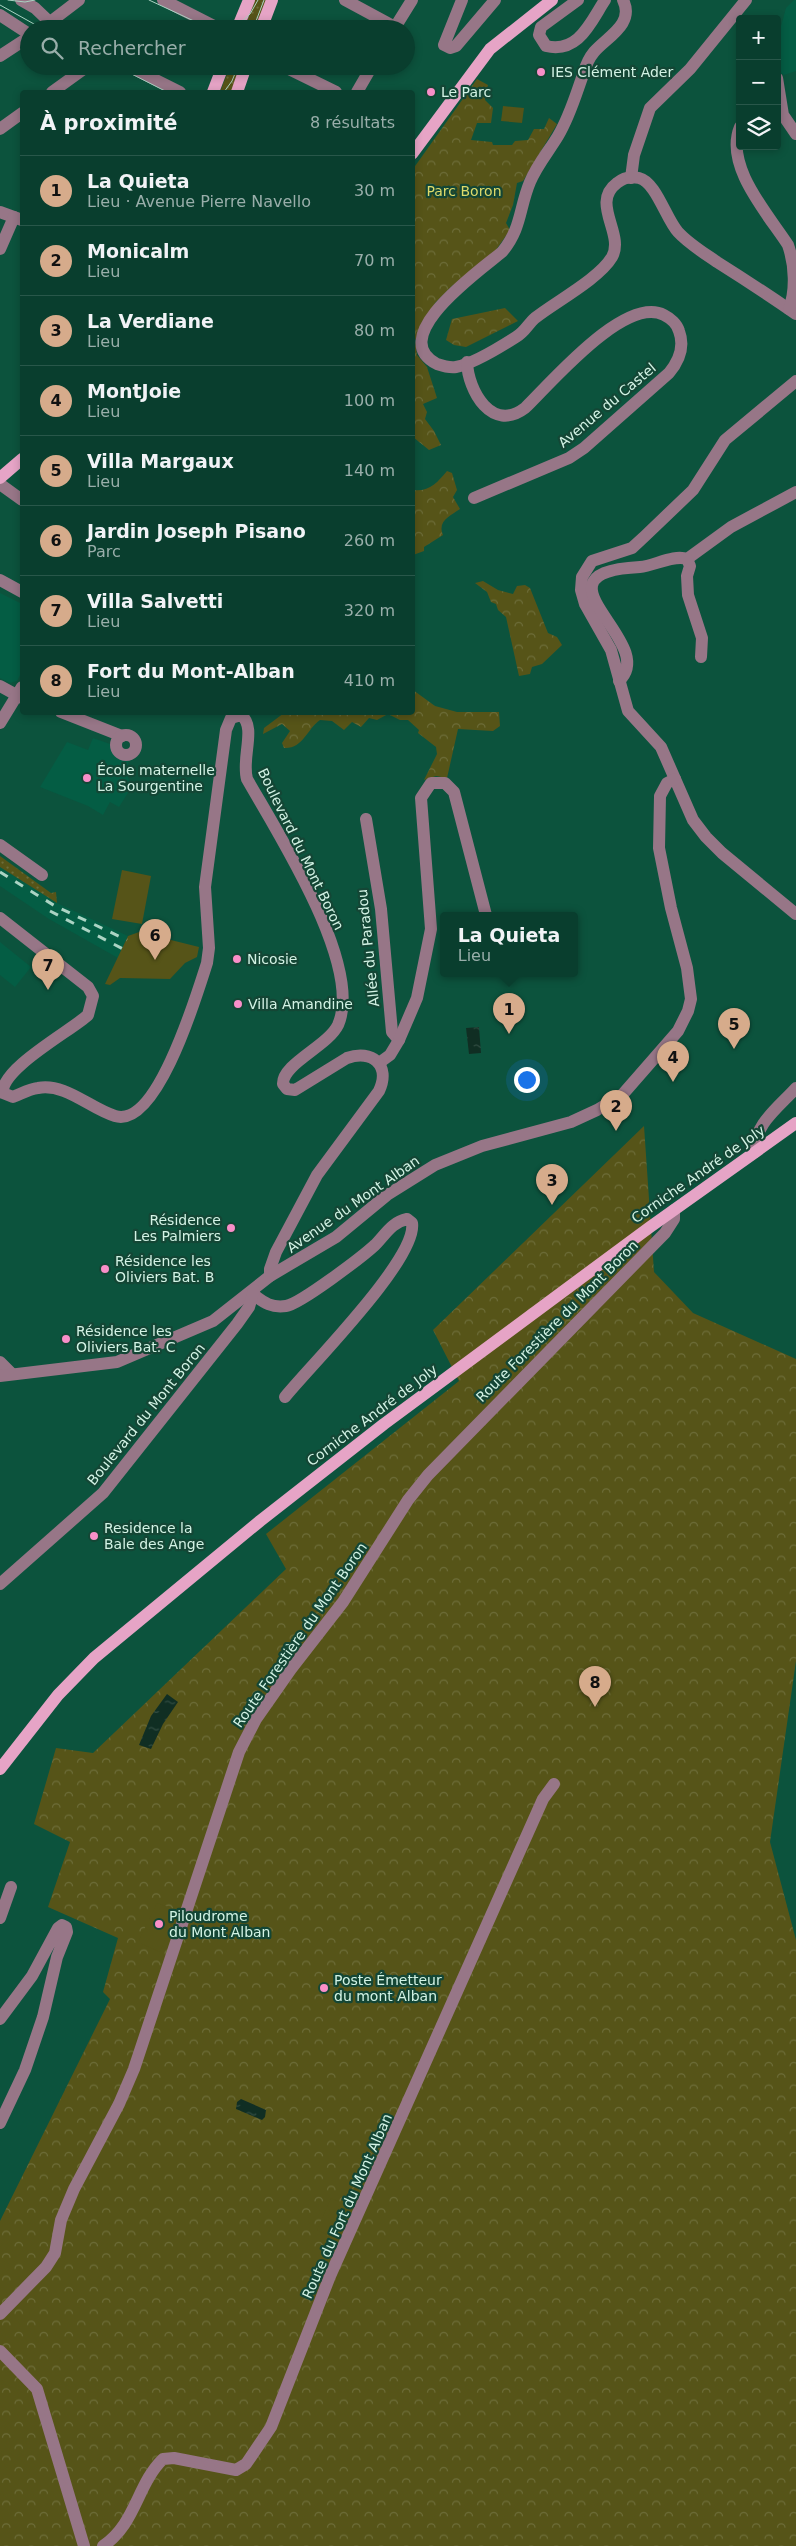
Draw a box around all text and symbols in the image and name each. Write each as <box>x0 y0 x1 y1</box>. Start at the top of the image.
map controls <box>736 15 781 150</box>
button: + <box>736 15 781 60</box>
search box <box>20 20 415 75</box>
icon: search <box>38 34 66 62</box>
text: Rechercher <box>78 37 186 59</box>
button: − <box>736 60 781 105</box>
place label: IES Clément Ader <box>551 64 673 80</box>
marker: IES Clément Ader <box>535 66 547 78</box>
place label: Le Parc <box>441 84 491 100</box>
marker: Le Parc <box>425 86 437 98</box>
button: layers <box>736 105 781 150</box>
text: À proximité <box>40 111 177 135</box>
text: 8 résultats <box>310 113 395 132</box>
text: La Quieta <box>87 170 190 192</box>
text: 1 <box>50 181 62 200</box>
text: 30 m <box>354 181 395 200</box>
park label: Parc Boron <box>426 183 502 199</box>
text: Lieu · Avenue Pierre Navello <box>87 192 311 211</box>
text: Monicalm <box>87 240 189 262</box>
text: 2 <box>50 251 62 270</box>
text: 70 m <box>354 251 395 270</box>
text: Lieu <box>87 262 120 281</box>
text: La Verdiane <box>87 310 214 332</box>
text: 3 <box>50 321 62 340</box>
text: 80 m <box>354 321 395 340</box>
text: Lieu <box>87 332 120 351</box>
street label: Avenue du Castel <box>555 360 659 450</box>
text: MontJoie <box>87 380 181 402</box>
text: 4 <box>50 391 62 410</box>
text: 100 m <box>344 391 395 410</box>
text: Lieu <box>87 402 120 421</box>
text: Villa Margaux <box>87 450 234 472</box>
text: 5 <box>50 461 62 480</box>
text: 140 m <box>344 461 395 480</box>
text: Lieu <box>87 472 120 491</box>
text: Jardin Joseph Pisano <box>87 520 306 542</box>
text: 6 <box>50 531 62 550</box>
text: 260 m <box>344 531 395 550</box>
text: Parc <box>87 542 121 561</box>
text: Villa Salvetti <box>87 590 223 612</box>
text: 7 <box>50 601 62 620</box>
text: 320 m <box>344 601 395 620</box>
text: Lieu <box>87 612 120 631</box>
text: Fort du Mont-Alban <box>87 660 295 682</box>
text: 8 <box>50 671 62 690</box>
text: 410 m <box>344 671 395 690</box>
text: Lieu <box>87 682 120 701</box>
place label: École maternelle La Sourgentine <box>97 762 215 794</box>
street label: Boulevard du Mont Boron <box>255 766 347 932</box>
marker: École maternelle La Sourgentine <box>81 772 93 784</box>
street label: Allée du Paradou <box>354 888 382 1008</box>
popup <box>440 912 578 977</box>
pin: 6 <box>139 919 171 960</box>
text: La Quieta <box>458 924 560 946</box>
text: Lieu <box>458 946 491 965</box>
pin: 7 <box>32 949 64 990</box>
place label: Nicosie <box>247 951 297 967</box>
marker: Nicosie <box>231 953 243 965</box>
pin: 1 <box>493 993 525 1034</box>
place label: Villa Amandine <box>248 996 353 1012</box>
marker: Villa Amandine <box>232 998 244 1010</box>
pin: 5 <box>718 1008 750 1049</box>
pin: 4 <box>657 1041 689 1082</box>
your location <box>514 1067 540 1093</box>
pin: 2 <box>600 1090 632 1131</box>
street label: Corniche André de Joly <box>628 1122 768 1226</box>
street label: Avenue du Mont Alban <box>284 1152 422 1256</box>
pin: 3 <box>536 1164 568 1205</box>
place label: Résidence Les Palmiers <box>134 1212 221 1244</box>
marker: Résidence Les Palmiers <box>225 1222 237 1234</box>
street label: Route Forestière du Mont Boron <box>473 1237 641 1405</box>
place label: Résidence les Oliviers Bat. B <box>115 1253 214 1285</box>
marker: Résidence les Oliviers Bat. B <box>99 1263 111 1275</box>
place label: Résidence les Oliviers Bat. C <box>76 1323 176 1355</box>
marker: Résidence les Oliviers Bat. C <box>60 1333 72 1345</box>
street label: Boulevard du Mont Boron <box>84 1340 208 1488</box>
street label: Corniche André de Joly <box>304 1361 440 1469</box>
place label: Residence la Bale des Ange <box>104 1520 204 1552</box>
marker: Residence la Bale des Ange <box>88 1530 100 1542</box>
street label: Route Forestière du Mont Boron <box>230 1540 370 1730</box>
pin: 8 <box>579 1666 611 1707</box>
place label: Piloudrome du Mont Alban <box>169 1908 270 1940</box>
marker: Piloudrome du Mont Alban <box>153 1918 165 1930</box>
place label: Poste Émetteur du mont Alban <box>334 1972 442 2004</box>
marker: Poste Émetteur du mont Alban <box>318 1982 330 1994</box>
street label: Route du Fort du Mont Alban <box>299 2111 395 2301</box>

